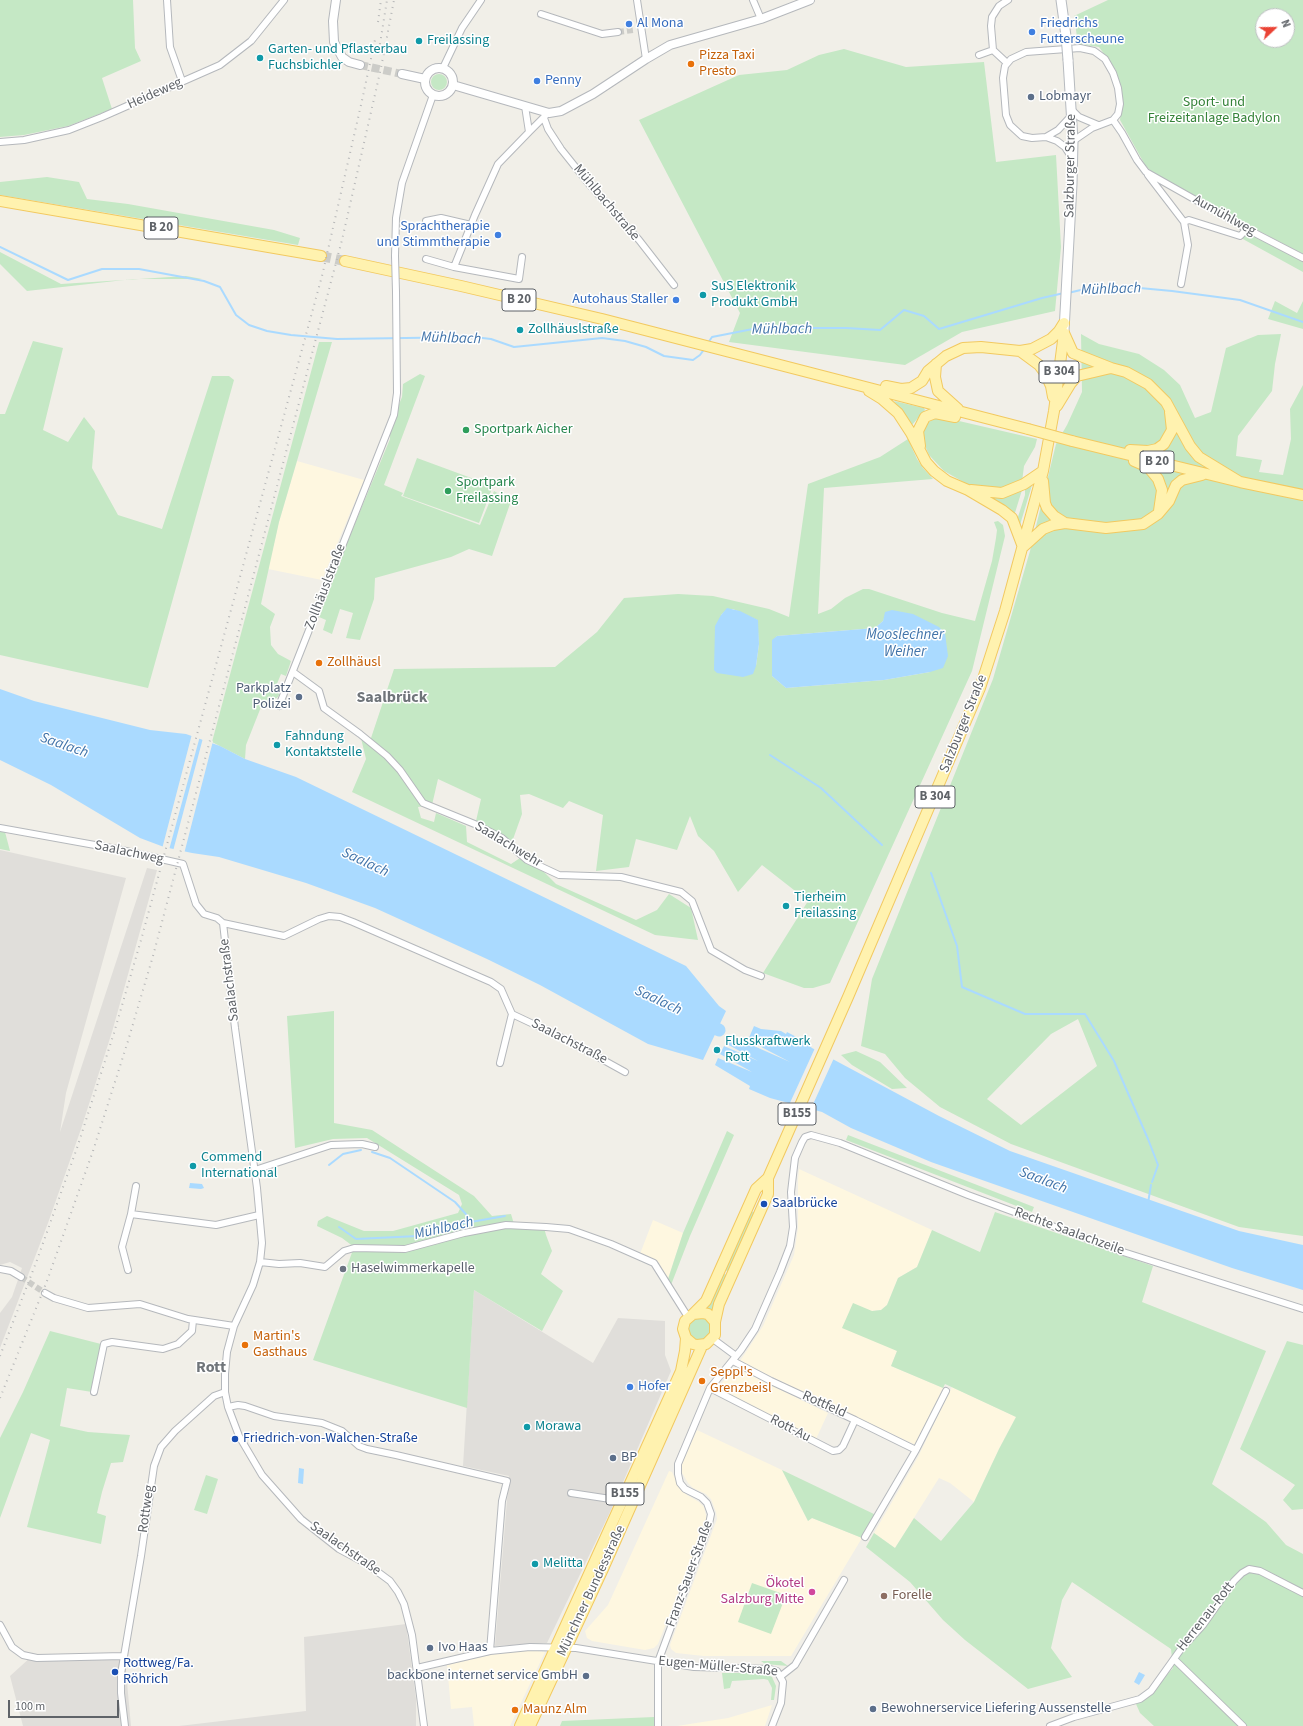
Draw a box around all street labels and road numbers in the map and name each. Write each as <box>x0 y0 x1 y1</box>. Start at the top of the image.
street label: Heideweg <box>125 74 185 114</box>
street label: Salzburger Straße <box>1062 114 1080 218</box>
street label: Mühlbachstraße <box>569 161 643 245</box>
street label: Aumühlweg <box>1190 192 1258 240</box>
road number: B 20 <box>144 217 178 239</box>
road number: B 20 <box>502 289 536 311</box>
road number: B 304 <box>1039 361 1079 383</box>
road number: B 20 <box>1140 451 1174 473</box>
street label: Zollhäuslstraße <box>302 542 350 632</box>
street label: Salzburger Straße <box>937 673 991 775</box>
road number: B 304 <box>915 786 955 808</box>
street label: Saalachwehr <box>471 818 545 872</box>
street label: Saalachweg <box>93 837 165 869</box>
street label: Saalachstraße <box>217 938 243 1022</box>
street label: Saalachstraße <box>528 1016 610 1068</box>
road number: B155 <box>778 1103 816 1125</box>
street label: Rechte Saalachzeile <box>1012 1204 1126 1260</box>
street label: Rottfeld <box>799 1388 849 1422</box>
street label: Rott-Au <box>767 1412 813 1446</box>
road number: B155 <box>606 1483 644 1505</box>
street label: Rottweg <box>135 1484 159 1534</box>
street label: Saalachstraße <box>306 1518 384 1580</box>
street label: Franz-Sauer-Straße <box>663 1519 717 1629</box>
street label: Münchner Bundesstraße <box>554 1523 630 1659</box>
street label: Herrenau-Rott <box>1174 1579 1238 1655</box>
street label: Eugen-Müller-Straße <box>658 1653 778 1681</box>

